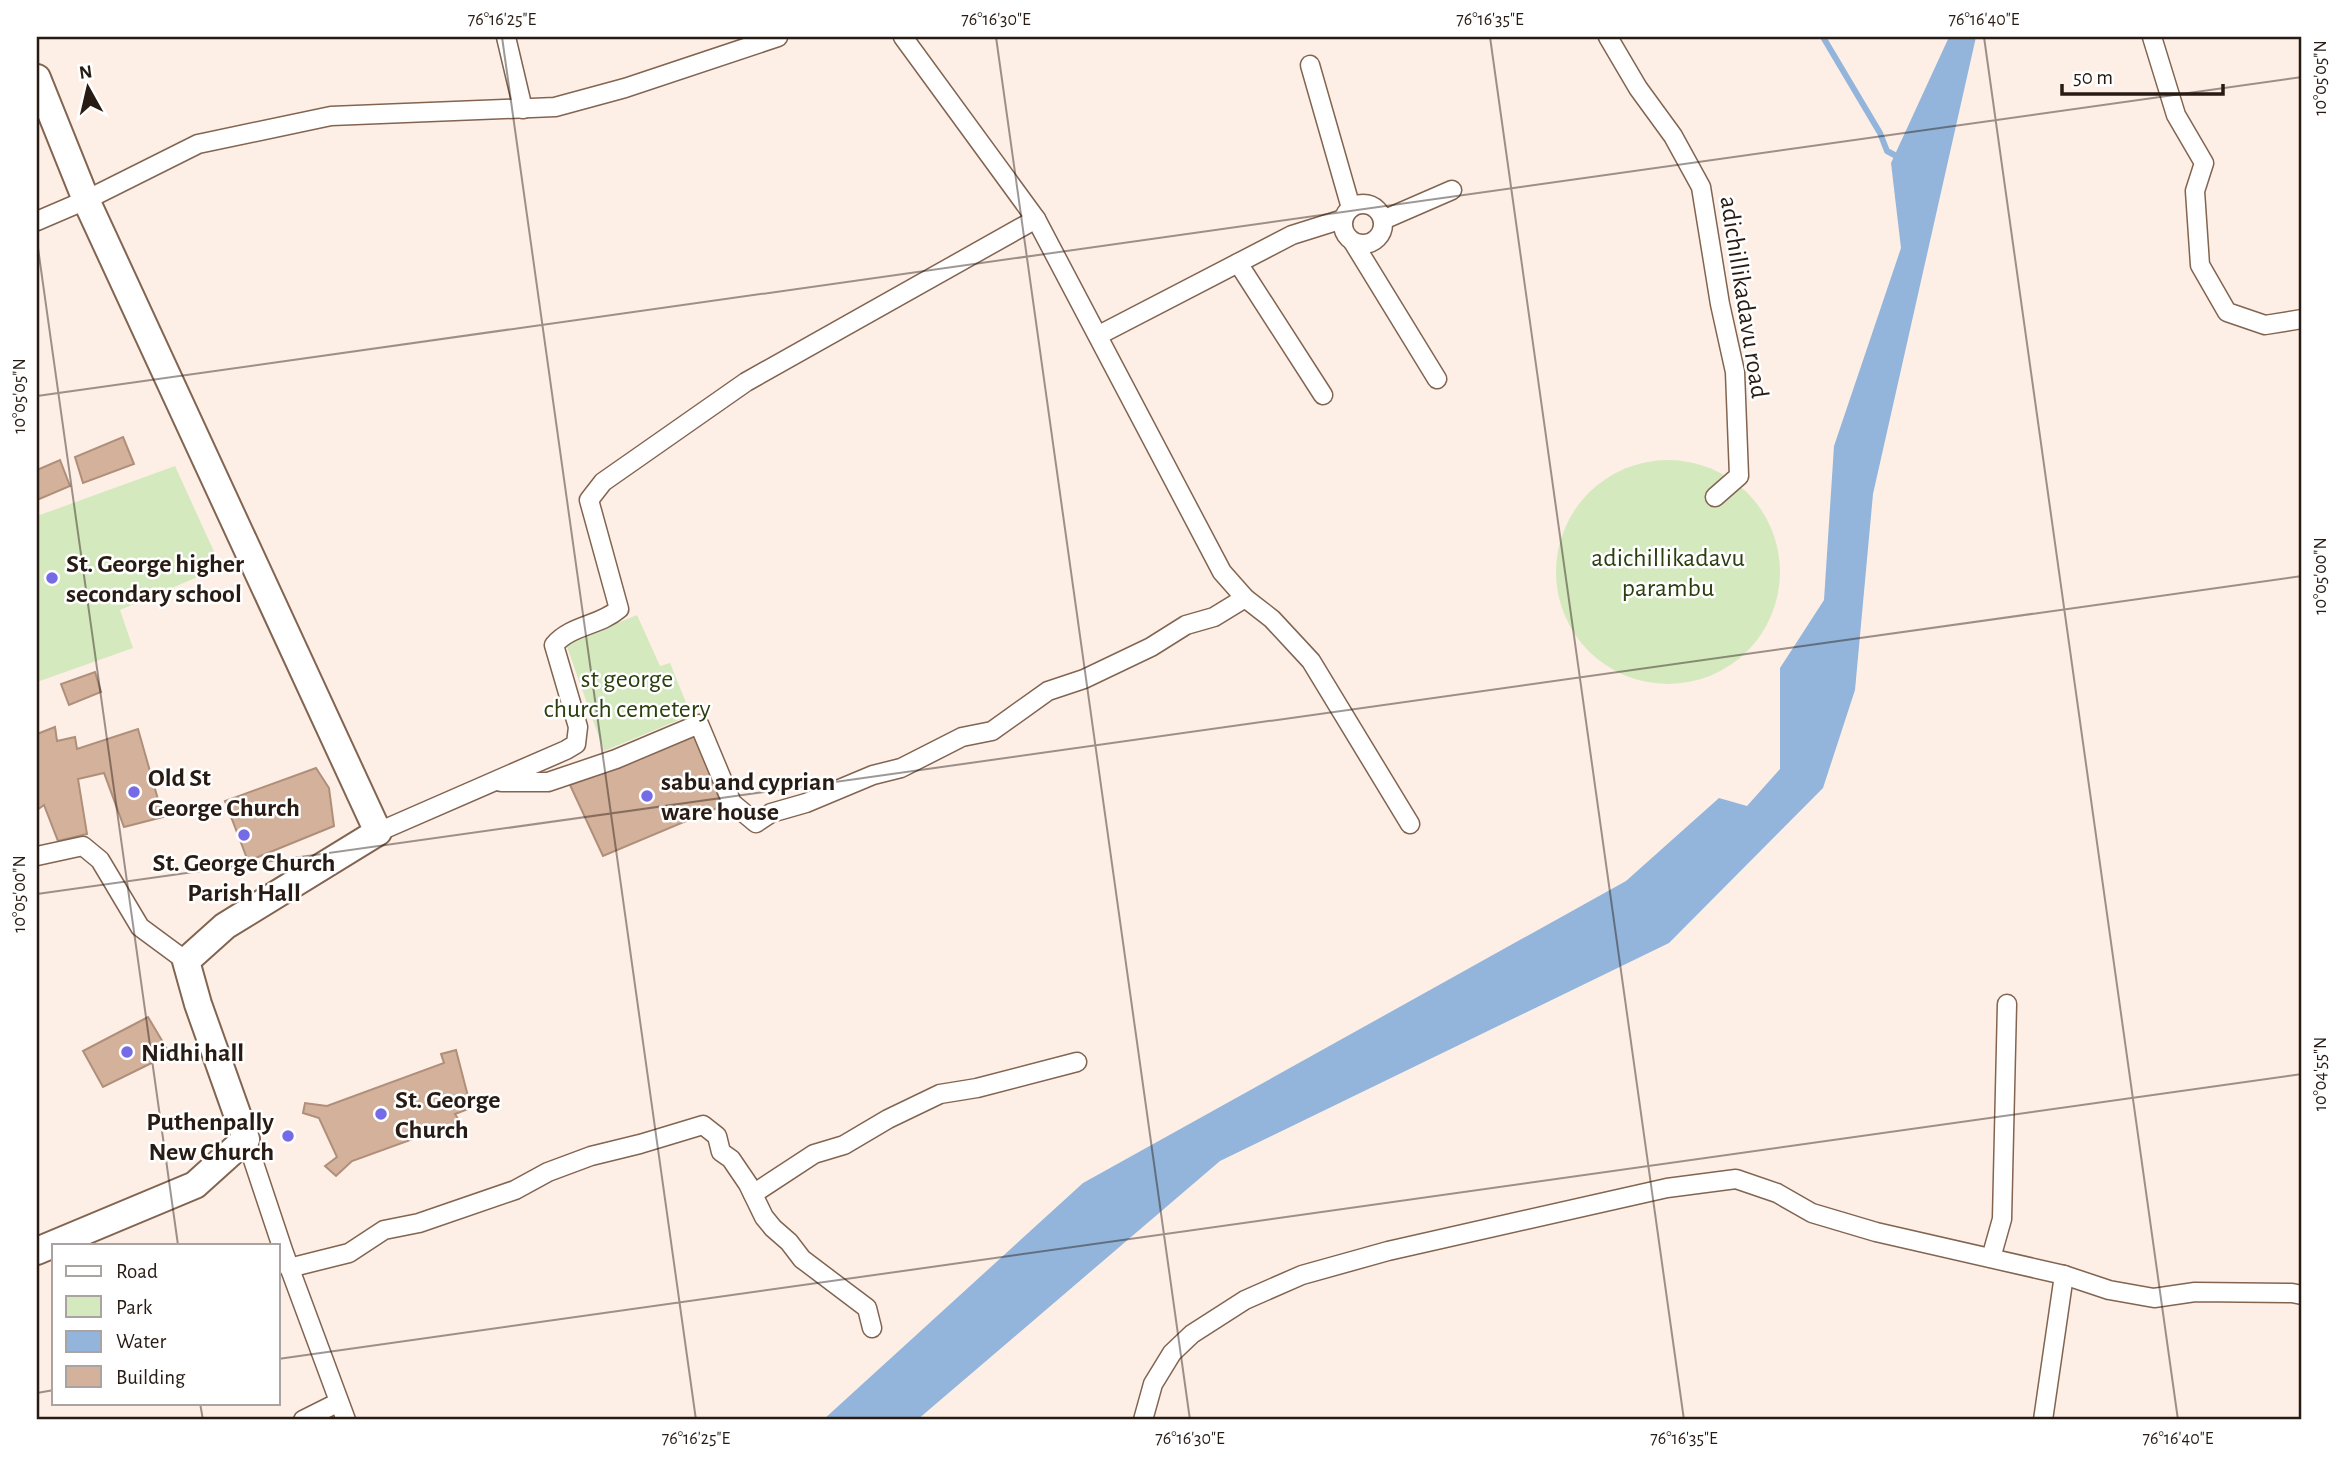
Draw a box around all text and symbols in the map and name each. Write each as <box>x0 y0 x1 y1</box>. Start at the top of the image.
text: 76°16'25"E <box>468 11 536 29</box>
text: 76°16'30"E <box>961 11 1031 29</box>
text: 76°16'35"E <box>1456 11 1524 29</box>
text: 76°16'40"E <box>1949 11 2020 29</box>
text: 10°05'05"N <box>2312 40 2330 116</box>
north arrow <box>52 52 122 122</box>
scale bar <box>2062 52 2224 96</box>
text: N <box>78 62 94 83</box>
text: 50 m <box>2073 67 2113 88</box>
street label: adichillikadavu road <box>1715 194 1773 400</box>
text: 10°05'05"N <box>11 358 29 434</box>
text: 10°05'00"N <box>2312 537 2330 615</box>
park label: adichillikadavu parambu <box>1591 545 1745 601</box>
place label: St. George higher secondary school <box>66 551 244 607</box>
marker: St. George higher secondary school <box>44 570 60 586</box>
park label: st george church cemetery <box>543 666 711 722</box>
place label: Old St George Church <box>148 765 300 821</box>
place label: sabu and cyprian ware house <box>661 769 835 825</box>
marker: Old St George Church <box>126 784 142 800</box>
marker: sabu and cyprian ware house <box>639 788 655 804</box>
marker: St. George Church Parish Hall <box>236 827 252 843</box>
place label: St. George Church Parish Hall <box>153 850 335 906</box>
text: 10°05'00"N <box>11 855 29 933</box>
text: 10°04'55"N <box>2312 1037 2330 1111</box>
place label: Nidhi hall <box>141 1040 244 1066</box>
marker: Nidhi hall <box>119 1044 135 1060</box>
place label: St. George Church <box>395 1087 500 1143</box>
marker: St. George Church <box>373 1106 389 1122</box>
place label: Puthenpally New Church <box>146 1109 274 1165</box>
marker: Puthenpally New Church <box>280 1128 296 1144</box>
legend <box>52 1244 280 1404</box>
text: Road <box>116 1261 158 1282</box>
text: Park <box>116 1297 153 1318</box>
text: Water <box>116 1331 166 1352</box>
text: Building <box>116 1367 186 1388</box>
text: 76°16'25"E <box>662 1430 730 1448</box>
text: 76°16'30"E <box>1155 1430 1225 1448</box>
text: 76°16'35"E <box>1650 1430 1718 1448</box>
text: 76°16'40"E <box>2143 1430 2214 1448</box>

